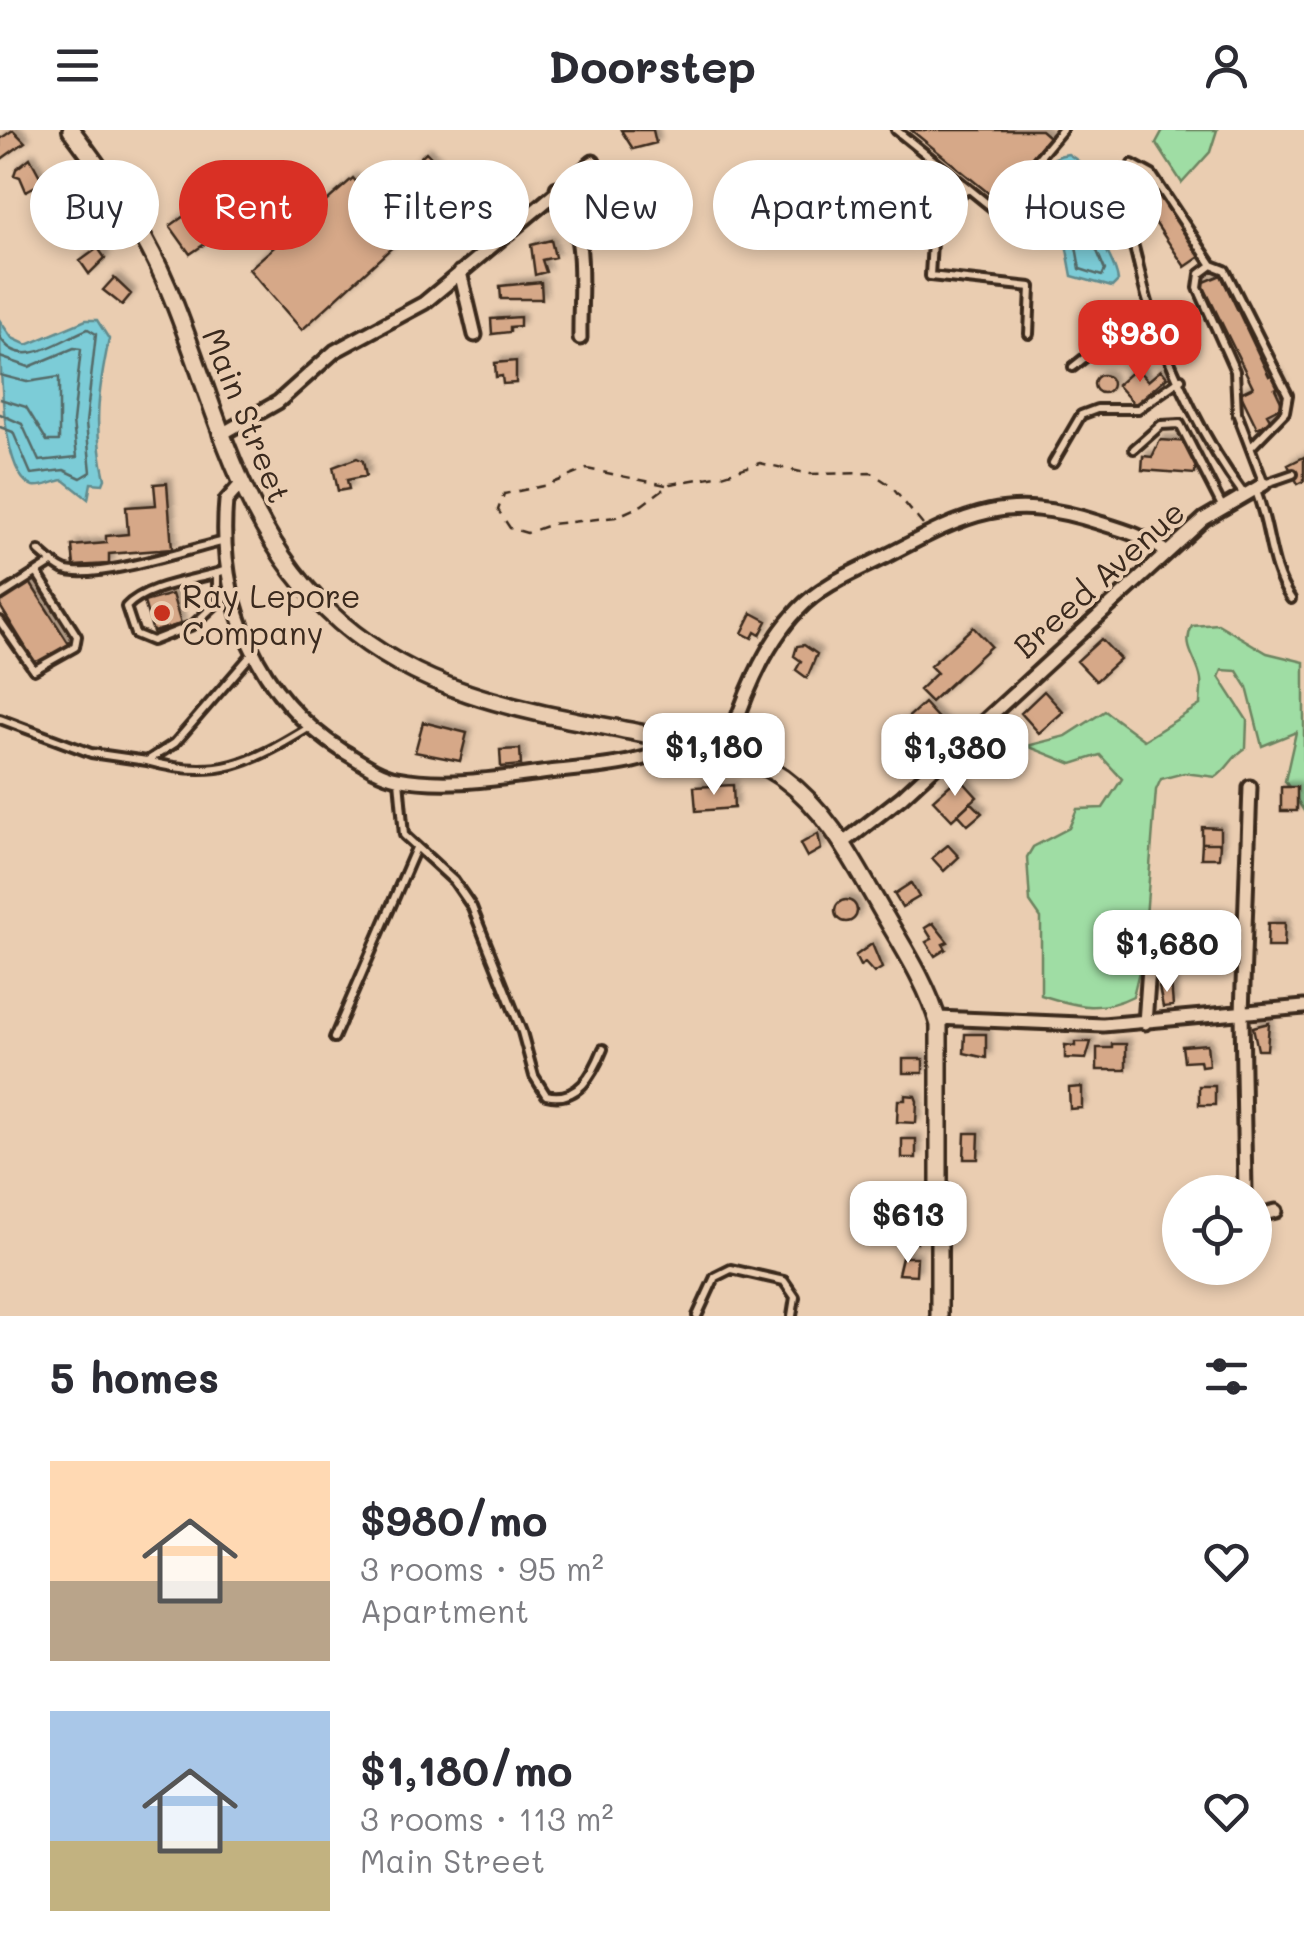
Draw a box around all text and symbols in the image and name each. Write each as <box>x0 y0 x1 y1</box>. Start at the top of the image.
text: Doorstep <box>548 36 756 94</box>
icon: menu <box>50 38 105 93</box>
icon: person <box>1199 38 1254 93</box>
chip: Buy <box>30 160 159 250</box>
chip: Rent <box>179 160 328 250</box>
chip: Filters <box>348 160 529 250</box>
chip: New <box>549 160 693 250</box>
chip: Apartment <box>713 160 968 250</box>
chip: House <box>988 160 1162 250</box>
pin: $980 <box>1081 300 1199 385</box>
text: $980 <box>1100 311 1180 353</box>
street label: Main Street <box>194 321 302 509</box>
street label: Breed Avenue <box>1003 490 1193 666</box>
place label: Ray Lepore Company <box>182 574 361 654</box>
marker: Ray Lepore Company <box>151 602 173 624</box>
pin: $1,180 <box>633 713 795 798</box>
pin: $1,380 <box>874 714 1036 799</box>
text: $1,180 <box>665 724 763 766</box>
text: $1,380 <box>903 725 1007 767</box>
pin: $1,680 <box>1086 910 1248 995</box>
text: $1,680 <box>1115 921 1219 963</box>
map controls <box>1162 1175 1272 1285</box>
button: locate <box>1162 1175 1272 1285</box>
pin: $613 <box>849 1181 967 1266</box>
text: $613 <box>872 1192 944 1234</box>
text: 5 homes <box>50 1349 219 1404</box>
icon: filters <box>1199 1349 1254 1404</box>
text: $980/mo <box>360 1492 548 1547</box>
icon: home <box>130 1501 250 1621</box>
icon: heart <box>1199 1534 1254 1589</box>
text: 3 rooms · 95 m² <box>360 1547 604 1589</box>
text: Apartment <box>360 1589 529 1631</box>
text: $1,180/mo <box>360 1742 572 1797</box>
icon: home <box>130 1751 250 1871</box>
icon: heart <box>1199 1784 1254 1839</box>
text: 3 rooms · 113 m² <box>360 1797 614 1839</box>
text: Main Street <box>360 1839 545 1881</box>

